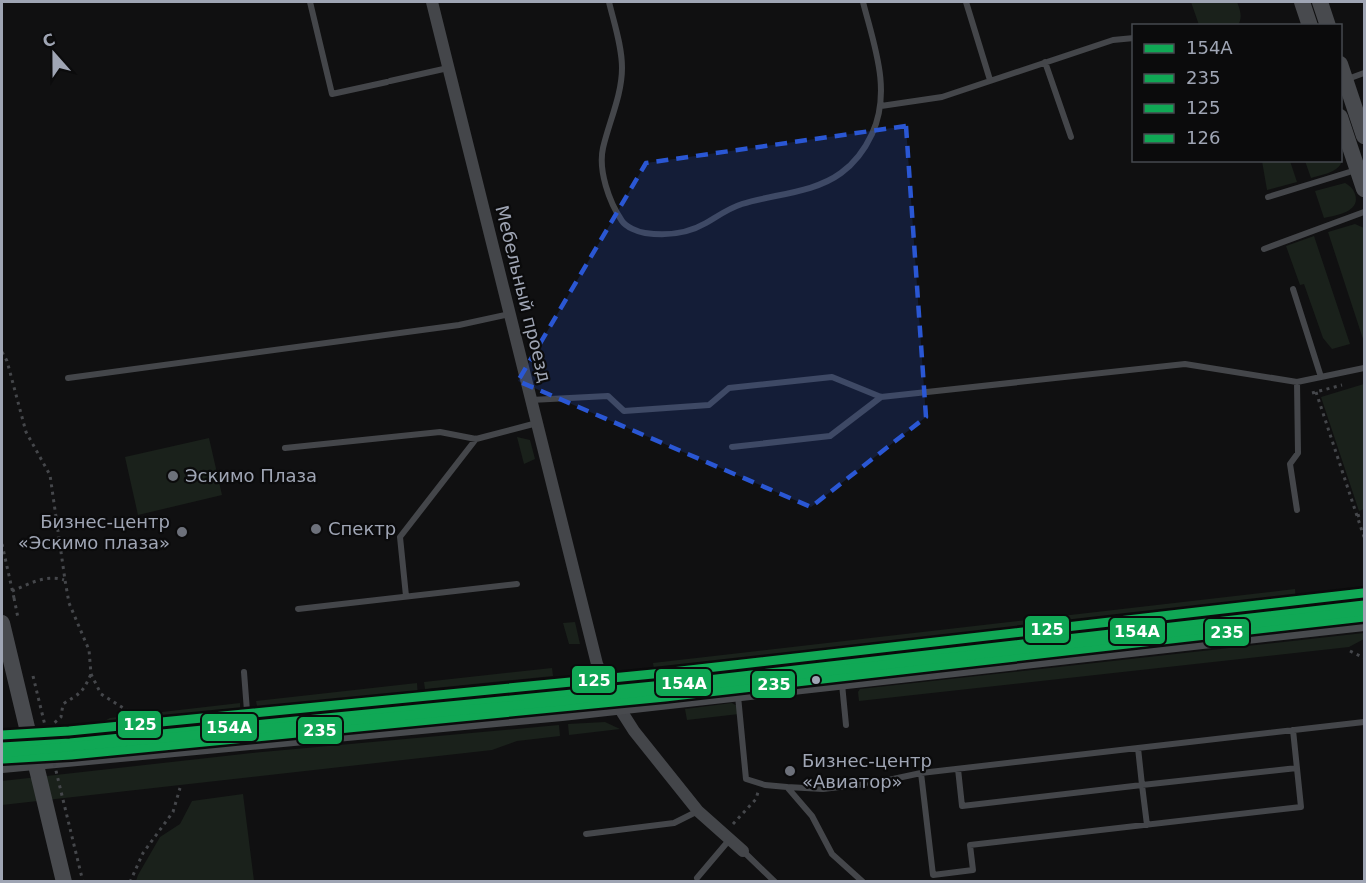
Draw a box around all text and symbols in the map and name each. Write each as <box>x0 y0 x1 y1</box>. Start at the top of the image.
north arrow <box>24 24 84 84</box>
legend <box>1132 24 1342 162</box>
text: С <box>40 29 58 51</box>
text: 154А <box>1186 37 1233 58</box>
text: 235 <box>1186 67 1220 88</box>
text: 125 <box>1186 97 1220 118</box>
text: 126 <box>1186 127 1220 148</box>
street label: Мебельный проезд <box>491 203 556 385</box>
place label: Эскимо Плаза <box>185 465 317 486</box>
marker: Эскимо Плаза <box>166 469 180 483</box>
place label: Бизнес-центр «Эскимо плаза» <box>18 511 170 553</box>
place label: Спектр <box>328 518 396 539</box>
marker: Спектр <box>309 522 323 536</box>
marker: Бизнес-центр «Эскимо плаза» <box>175 525 189 539</box>
line badge: 125 <box>1024 615 1070 644</box>
line badge: 154А <box>1109 617 1166 645</box>
line badge: 235 <box>1204 618 1250 647</box>
text: 125 <box>1030 620 1064 639</box>
text: 154А <box>1114 622 1161 641</box>
text: 235 <box>1210 623 1244 642</box>
line badge: 125 <box>571 665 616 694</box>
line badge: 154А <box>655 668 712 697</box>
line badge: 235 <box>751 670 796 699</box>
text: 125 <box>577 671 611 690</box>
text: 154А <box>661 674 708 693</box>
unlabelled marker <box>810 674 822 686</box>
text: 235 <box>757 675 791 694</box>
line badge: 125 <box>117 710 162 739</box>
line badge: 154А <box>201 713 258 742</box>
text: 125 <box>123 715 157 734</box>
line badge: 235 <box>297 716 343 745</box>
text: 154А <box>206 718 253 737</box>
text: 235 <box>303 721 337 740</box>
place label: Бизнес-центр «Авиатор» <box>802 750 932 792</box>
marker: Бизнес-центр «Авиатор» <box>783 764 797 778</box>

